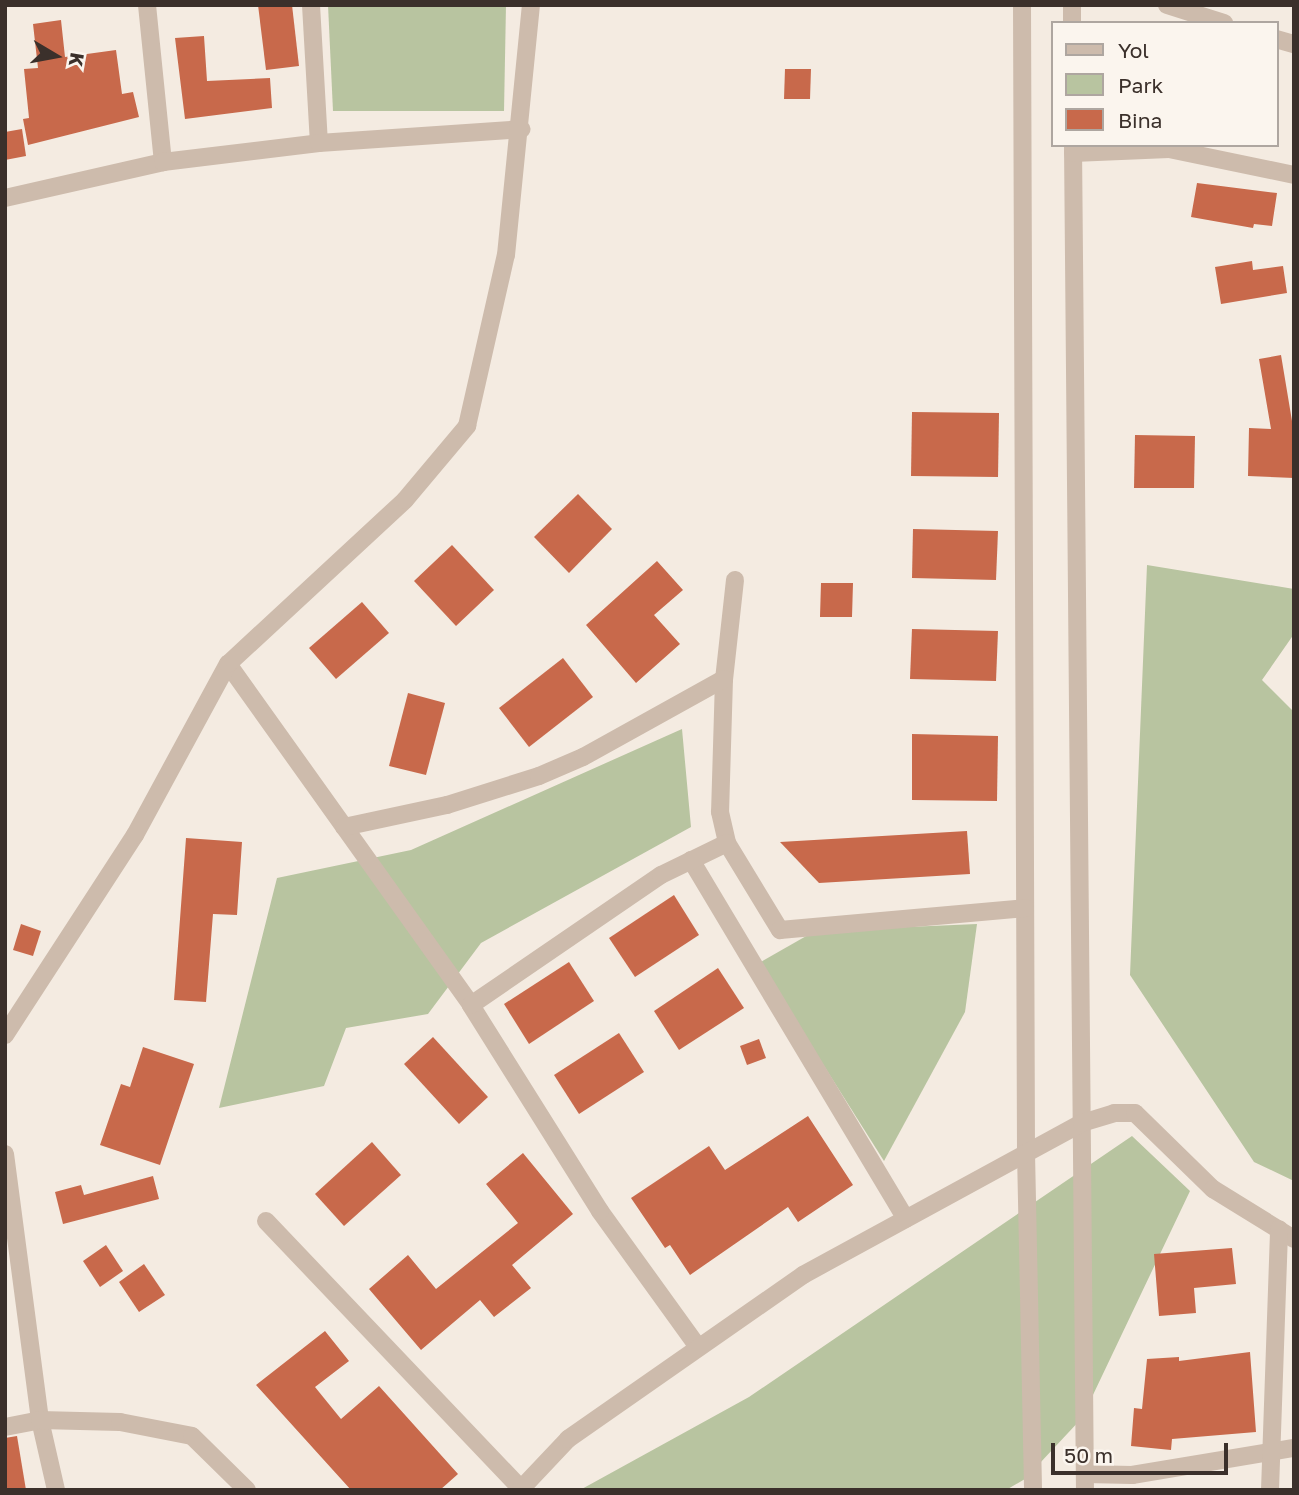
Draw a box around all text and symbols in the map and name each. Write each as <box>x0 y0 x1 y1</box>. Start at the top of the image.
north arrow <box>21 21 91 91</box>
legend <box>1050 21 1278 147</box>
text: Yol <box>1118 37 1149 63</box>
text: K <box>65 51 90 69</box>
text: Park <box>1118 72 1163 98</box>
text: Bina <box>1118 107 1162 133</box>
scale bar <box>1054 1428 1231 1472</box>
text: 50 m <box>1064 1442 1113 1468</box>

